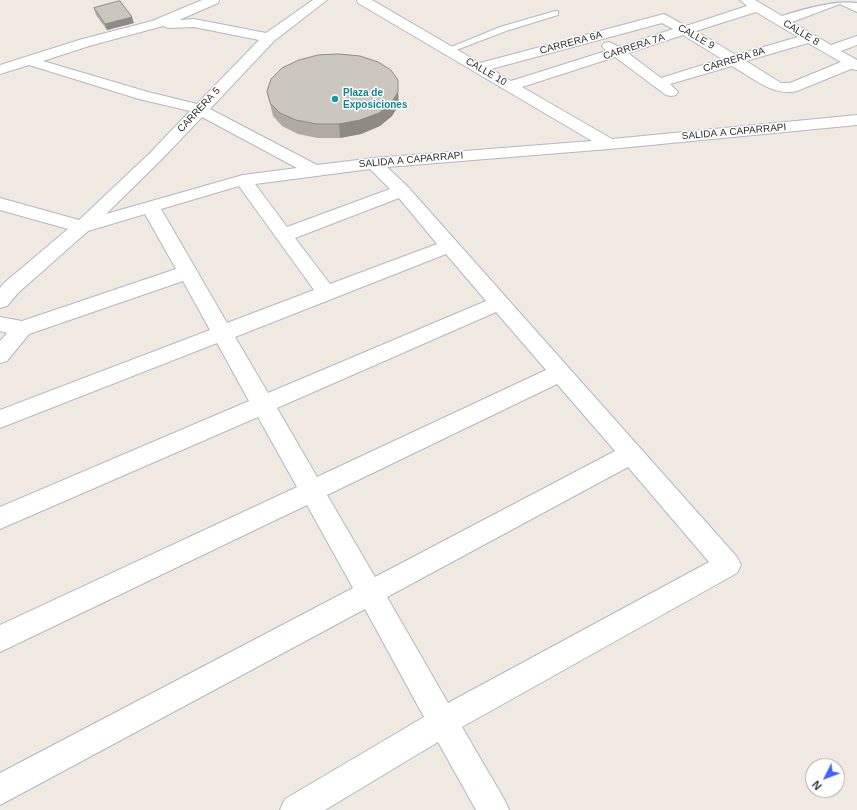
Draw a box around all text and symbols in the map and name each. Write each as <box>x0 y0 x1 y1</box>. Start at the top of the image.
street label: CALLE 8 <box>781 18 821 48</box>
street label: CALLE 9 <box>676 22 716 52</box>
street label: CARRERA 6A <box>539 29 603 57</box>
street label: CARRERA 7A <box>602 31 666 63</box>
street label: CARRERA 8A <box>702 45 766 75</box>
street label: CALLE 10 <box>463 55 509 89</box>
street label: CARRERA 5 <box>175 85 223 135</box>
place label: Plaza de Exposiciones <box>343 87 407 110</box>
marker: Plaza de Exposiciones <box>330 94 340 104</box>
street label: SALIDA A CAPARRAPI <box>681 121 787 143</box>
street label: SALIDA A CAPARRAPI <box>358 149 464 171</box>
north arrow <box>805 758 845 798</box>
text: N <box>810 778 824 792</box>

